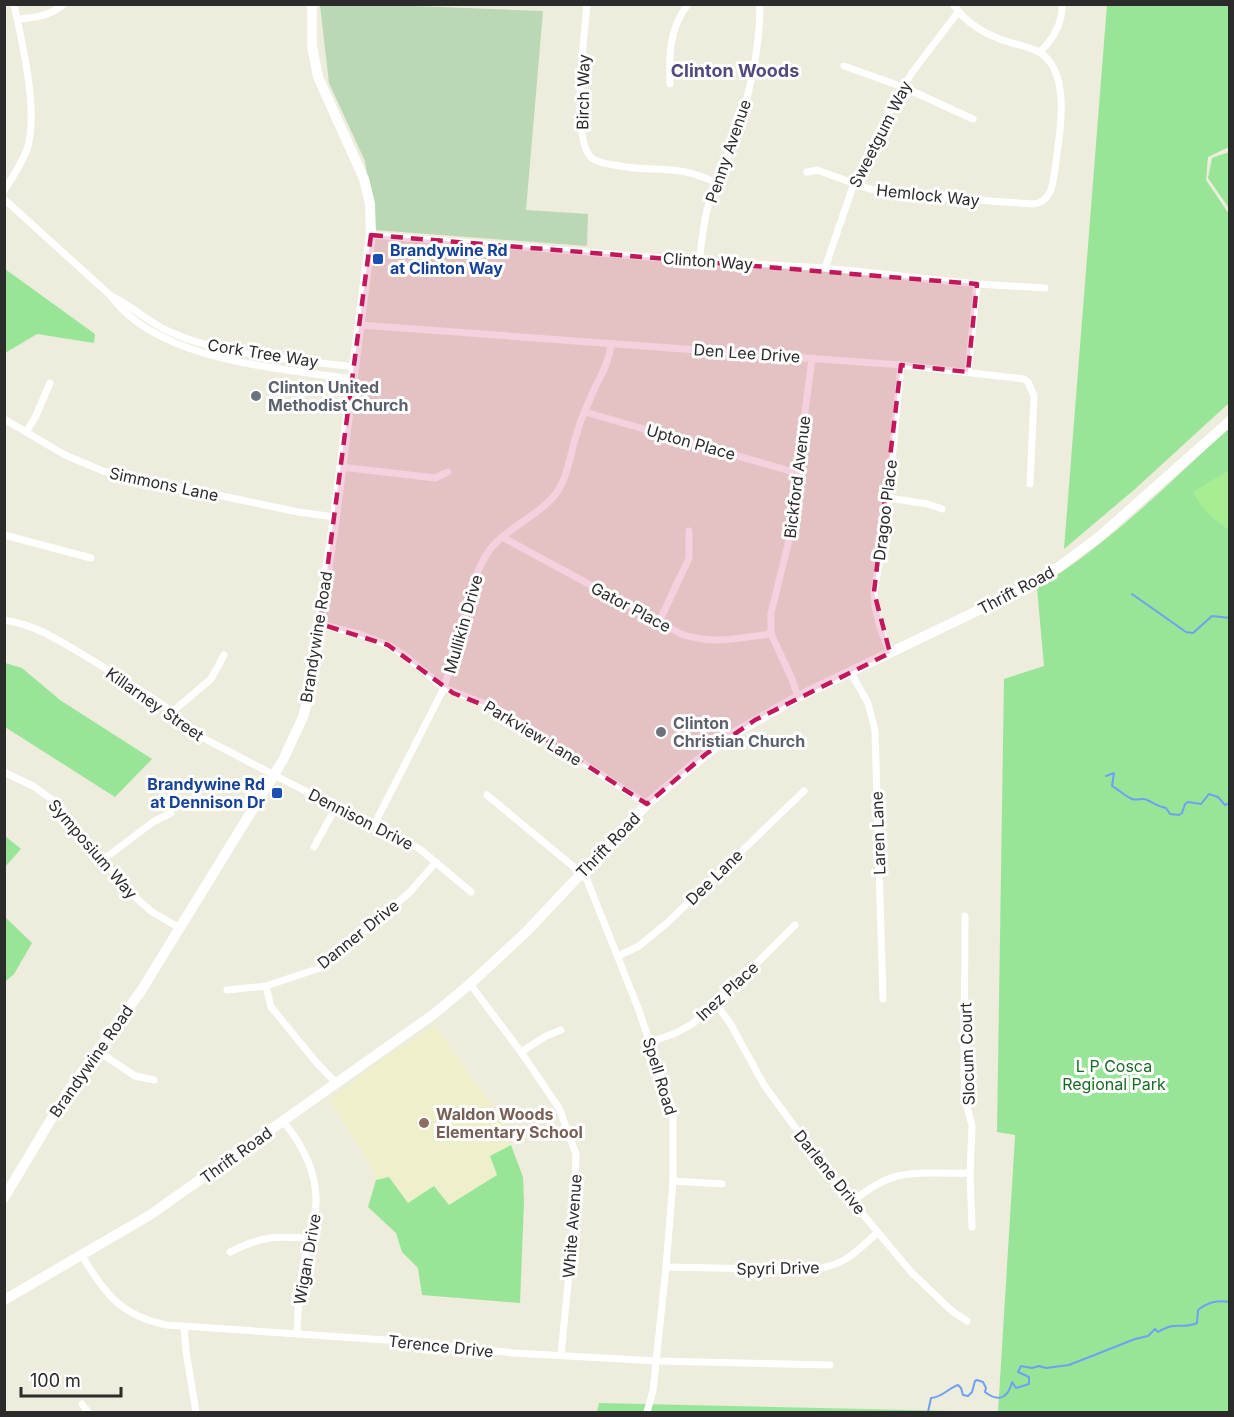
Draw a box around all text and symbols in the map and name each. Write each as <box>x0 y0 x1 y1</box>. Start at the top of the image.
street label: Birch Way <box>572 54 594 130</box>
district label: Clinton Woods <box>671 60 799 81</box>
street label: Sweetgum Way <box>844 77 916 191</box>
street label: Penny Avenue <box>701 97 755 205</box>
street label: Hemlock Way <box>875 180 981 210</box>
place label: Brandywine Rd at Clinton Way <box>390 240 508 278</box>
street label: Clinton Way <box>662 248 754 274</box>
marker: Brandywine Rd at Clinton Way <box>371 252 385 266</box>
street label: Cork Tree Way <box>206 334 320 372</box>
street label: Den Lee Drive <box>693 339 801 367</box>
place label: Clinton United Methodist Church <box>268 377 408 415</box>
marker: Clinton United Methodist Church <box>249 389 263 403</box>
street label: Bickford Avenue <box>780 414 814 540</box>
street label: Upton Place <box>644 420 738 464</box>
street label: Dragoo Place <box>869 458 901 562</box>
street label: Simmons Lane <box>108 463 220 505</box>
street label: Thrift Road <box>974 562 1058 618</box>
street label: Brandywine Road <box>296 570 336 704</box>
street label: Mullikin Drive <box>439 572 487 676</box>
street label: Gator Place <box>588 578 674 636</box>
street label: Killarney Street <box>102 663 208 745</box>
street label: Parkview Lane <box>480 696 586 770</box>
place label: Clinton Christian Church <box>673 713 805 751</box>
marker: Clinton Christian Church <box>654 725 668 739</box>
place label: Brandywine Rd at Dennison Dr <box>147 774 265 812</box>
street label: Dennison Drive <box>305 784 417 854</box>
marker: Brandywine Rd at Dennison Dr <box>270 786 284 800</box>
street label: Laren Lane <box>867 791 889 875</box>
street label: Symposium Way <box>44 795 142 903</box>
street label: Thrift Road <box>572 808 644 882</box>
street label: Dee Lane <box>681 845 747 909</box>
street label: Danner Drive <box>313 895 403 973</box>
street label: Inez Place <box>692 957 762 1025</box>
street label: Brandywine Road <box>45 1001 137 1121</box>
street label: Slocum Court <box>955 1002 979 1106</box>
street label: Spell Road <box>639 1035 681 1117</box>
park label: L P Cosca Regional Park <box>1062 1056 1166 1094</box>
place label: Waldon Woods Elementary School <box>436 1104 583 1142</box>
marker: Waldon Woods Elementary School <box>417 1116 431 1130</box>
street label: Thrift Road <box>196 1122 276 1188</box>
street label: Darlene Drive <box>790 1126 870 1218</box>
street label: White Avenue <box>558 1173 586 1279</box>
street label: Wigan Drive <box>289 1212 325 1306</box>
street label: Spyri Drive <box>736 1257 820 1279</box>
street label: Terence Drive <box>387 1331 495 1361</box>
scale bar <box>21 1360 122 1398</box>
text: 100 m <box>30 1370 81 1391</box>

